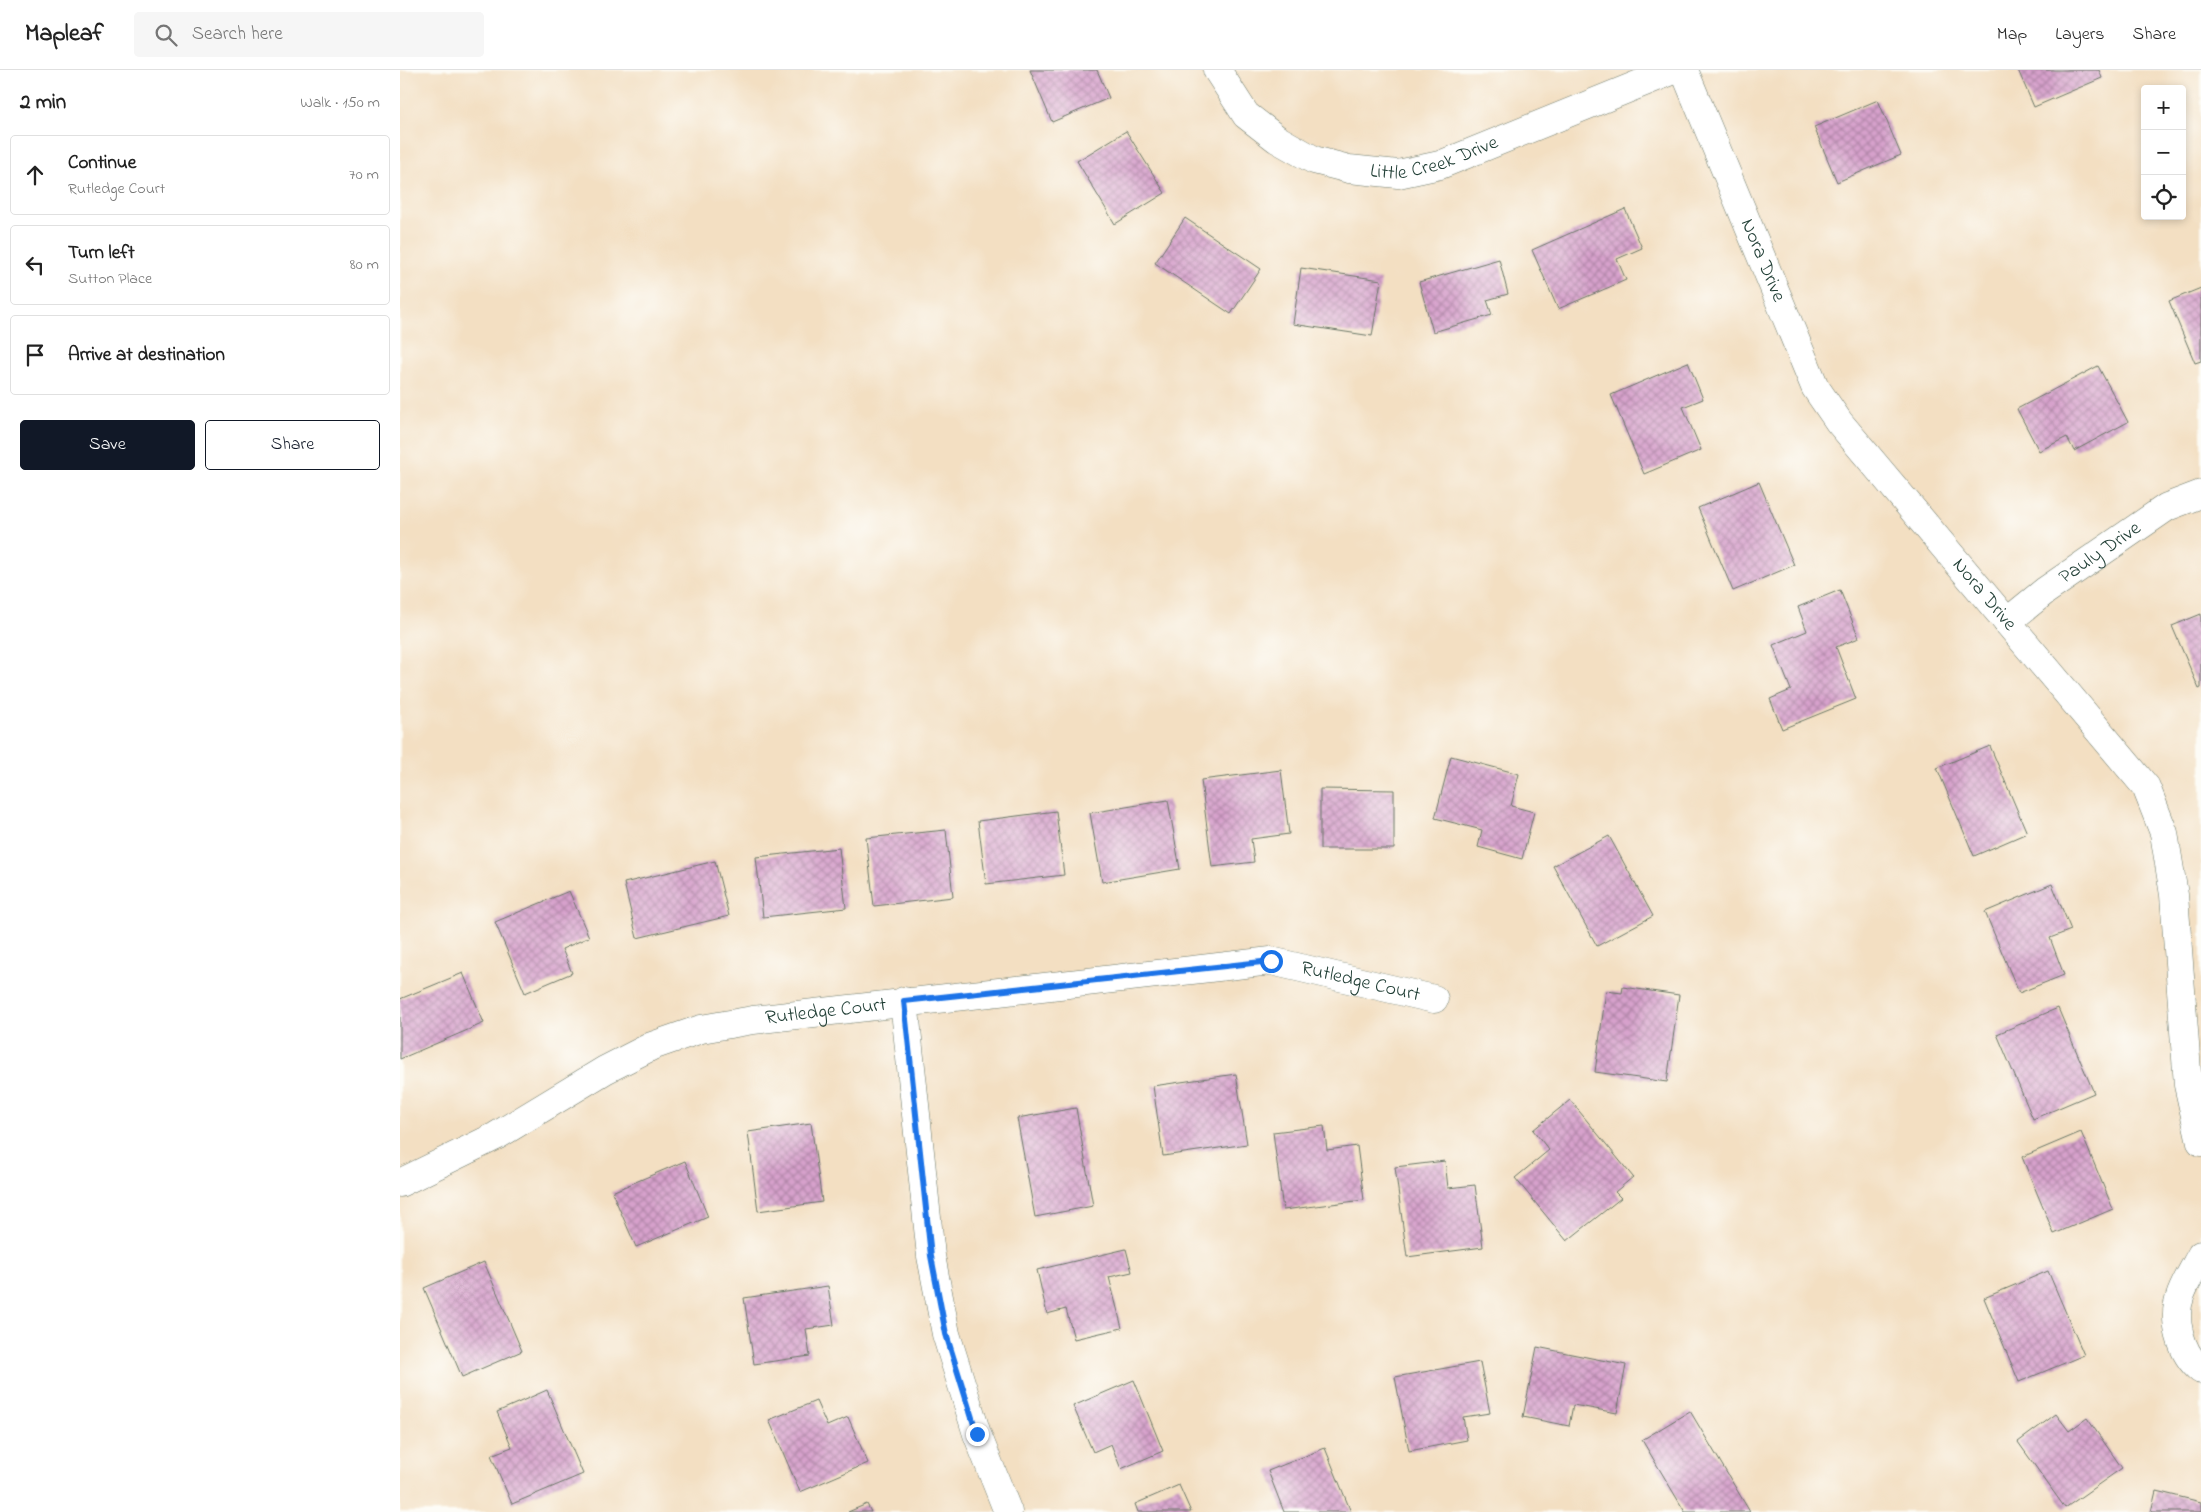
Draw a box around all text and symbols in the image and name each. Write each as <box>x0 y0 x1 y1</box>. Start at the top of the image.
search box <box>134 12 484 57</box>
text: Mapleaf <box>25 17 104 52</box>
icon: search <box>152 21 180 49</box>
text: Search here <box>192 21 283 48</box>
text: Map <box>1997 22 2027 48</box>
text: Layers <box>2055 22 2105 48</box>
text: Share <box>2133 22 2176 48</box>
map controls <box>2141 85 2186 220</box>
button: + <box>2141 85 2186 130</box>
text: 2 min <box>20 88 66 118</box>
text: Walk · 150 m <box>300 91 380 115</box>
street label: Little Creek Drive <box>1369 128 1503 188</box>
button: − <box>2141 130 2186 175</box>
text: Continue <box>68 150 136 177</box>
icon: ahead <box>21 161 49 189</box>
text: 70 m <box>349 163 379 187</box>
button: locate <box>2141 175 2186 220</box>
text: Rutledge Court <box>68 177 165 201</box>
street label: Nora Drive <box>1733 214 1793 306</box>
text: Turn left <box>68 240 135 267</box>
icon: left <box>21 251 49 279</box>
text: 80 m <box>350 253 379 277</box>
text: Sutton Place <box>68 267 152 291</box>
icon: arrive <box>21 341 49 369</box>
text: Arrive at destination <box>68 342 225 369</box>
button: Save <box>20 420 195 470</box>
button: Share <box>205 420 380 470</box>
street label: Pauly Drive <box>2053 514 2147 592</box>
street label: Nora Drive <box>1945 552 2024 638</box>
route start <box>1260 950 1283 973</box>
street label: Rutledge Court <box>1298 954 1423 1010</box>
street label: Rutledge Court <box>764 990 888 1033</box>
route end <box>966 1423 989 1446</box>

